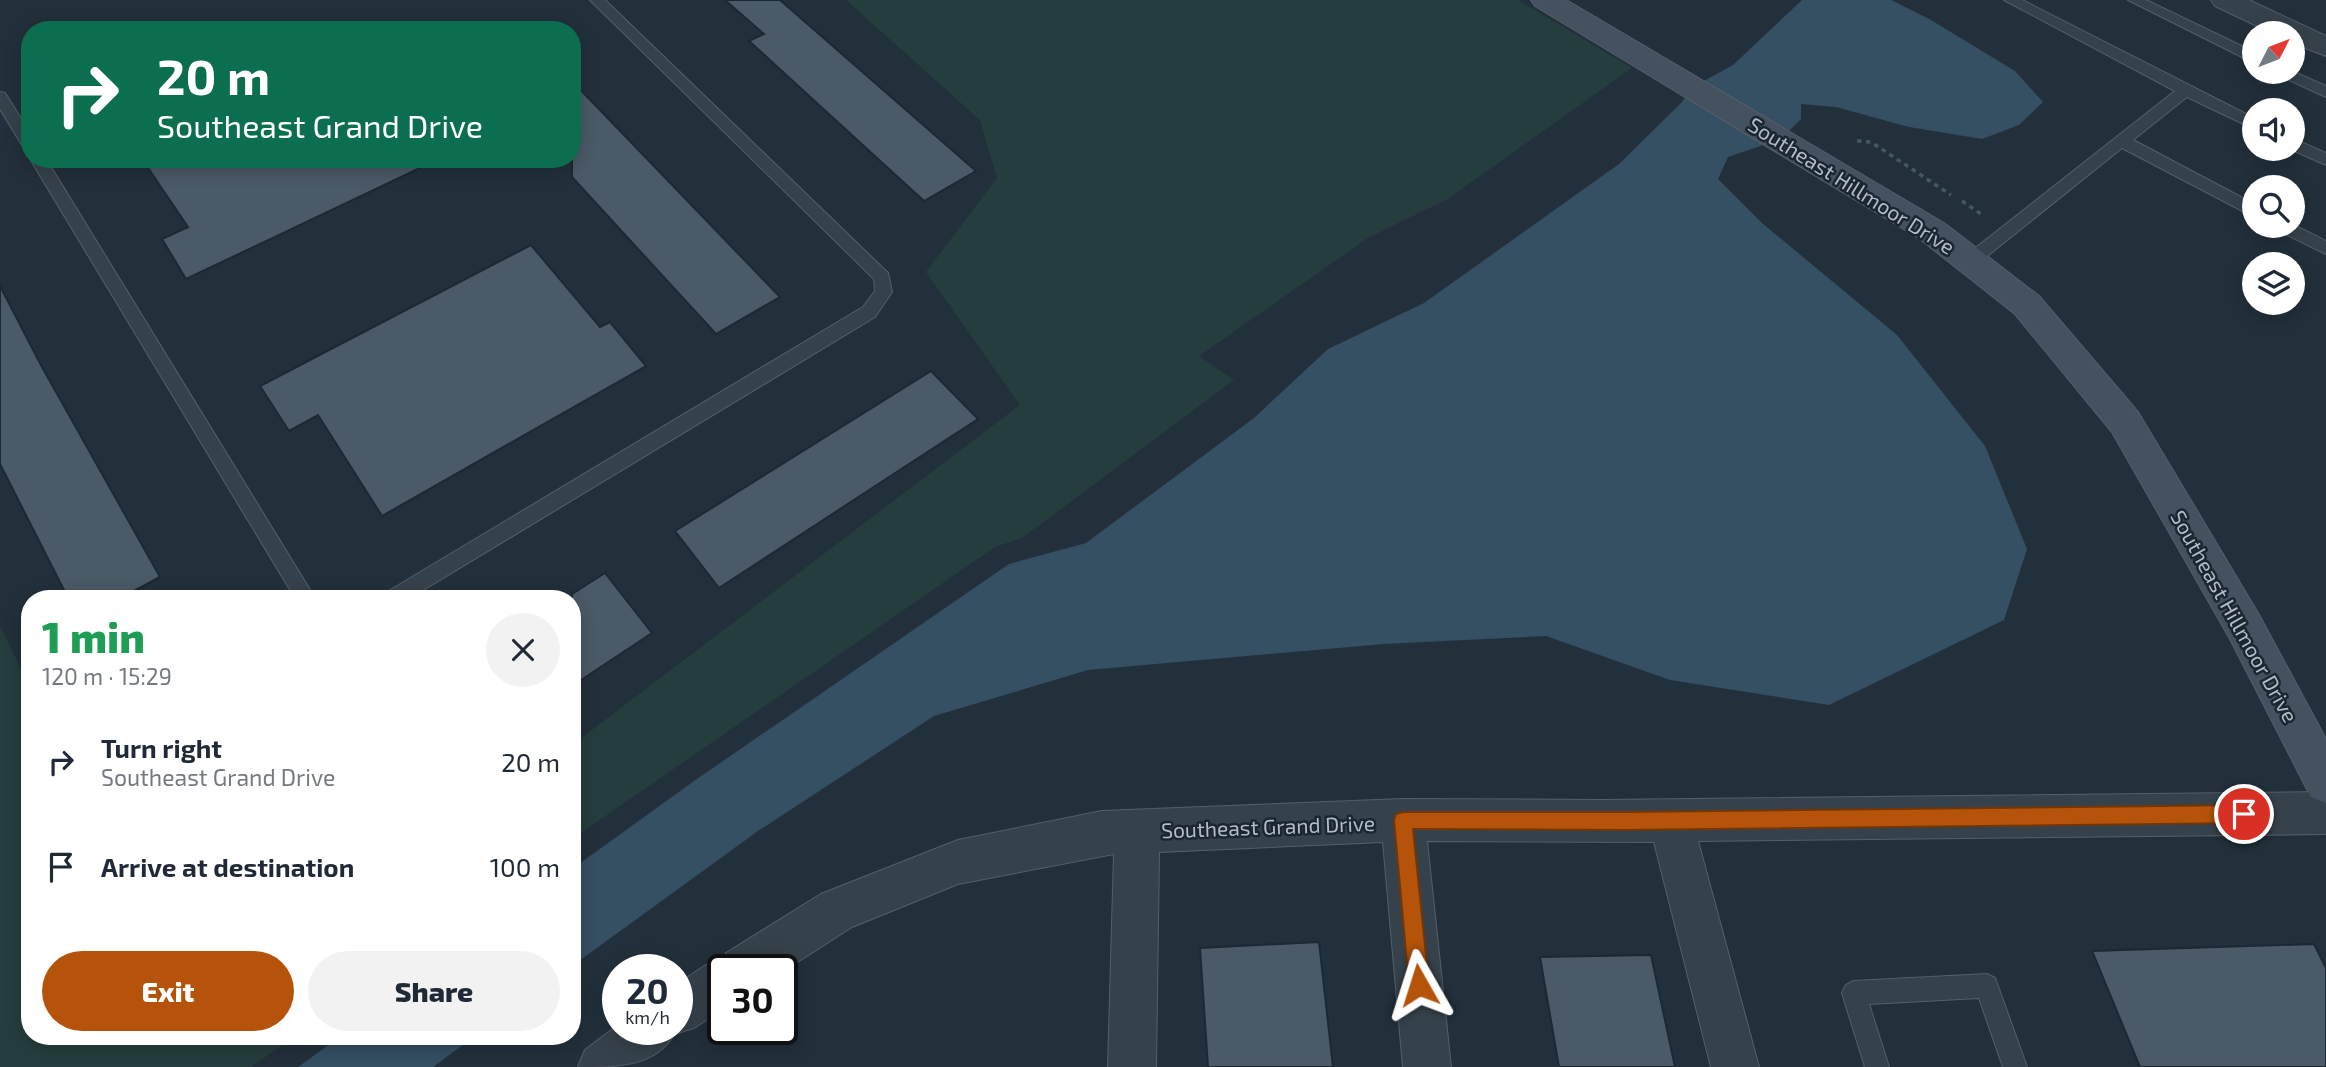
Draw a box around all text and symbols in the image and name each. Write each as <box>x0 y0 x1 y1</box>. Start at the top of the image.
north arrow <box>2242 21 2305 84</box>
map controls <box>2242 21 2305 315</box>
text: 20 m <box>157 46 270 105</box>
icon: right <box>42 49 133 140</box>
button: sound <box>2242 98 2305 161</box>
text: Southeast Grand Drive <box>157 106 483 144</box>
street label: Southeast Hillmoor Drive <box>1744 111 1960 259</box>
button: search <box>2242 175 2305 238</box>
button: layers <box>2242 252 2305 315</box>
street label: Southeast Hillmoor Drive <box>2166 506 2304 726</box>
text: 1 min <box>42 611 145 661</box>
button: close <box>486 613 560 687</box>
text: 120 m · 15:29 <box>42 662 172 690</box>
text: Turn right <box>101 732 222 763</box>
icon: right <box>42 743 80 781</box>
text: 20 m <box>501 746 560 777</box>
text: Southeast Grand Drive <box>101 763 335 791</box>
pin <box>2214 784 2274 844</box>
icon: arrive <box>2225 795 2263 833</box>
street label: Southeast Grand Drive <box>1161 810 1375 842</box>
icon: arrive <box>42 848 80 886</box>
text: Arrive at destination <box>101 851 354 882</box>
text: 100 m <box>490 851 560 882</box>
position arrow <box>1382 948 1456 1022</box>
button: Exit <box>42 951 294 1031</box>
button: Share <box>308 951 560 1031</box>
speed limit sign: 30 <box>707 954 798 1045</box>
text: 20 <box>626 969 669 1011</box>
text: km/h <box>625 1006 670 1028</box>

